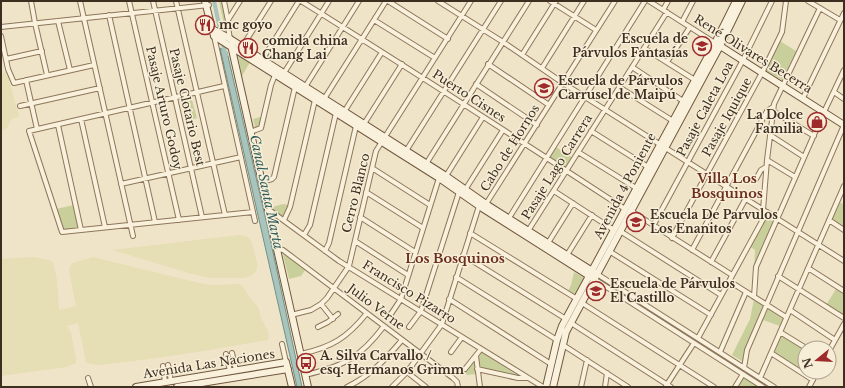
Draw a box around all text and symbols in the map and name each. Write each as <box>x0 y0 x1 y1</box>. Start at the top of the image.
street label: René Olivares Becerra <box>691 11 815 96</box>
restaurant icon: mc goyo <box>194 14 216 36</box>
place label: mc goyo <box>219 17 273 32</box>
place label: Escuela de Párvulos Fantasías <box>572 31 688 60</box>
place label: comida china Chang Lai <box>262 33 348 62</box>
school or university icon: Escuela de Párvulos Fantasías <box>691 35 713 57</box>
restaurant icon: comida china Chang Lai <box>237 37 259 59</box>
street label: Pasaje Arturo Godoy <box>143 45 186 171</box>
street label: Pasaje Clotario Best <box>167 46 208 168</box>
street label: Pasaje Caleta Loa <box>673 58 736 159</box>
street label: Puerto Cisnes <box>430 66 509 125</box>
place label: Escuela de Párvulos Carrusel de Maipú <box>558 73 683 102</box>
street label: Pasaje Iquique <box>699 74 755 159</box>
school or university icon: Escuela de Párvulos Carrusel de Maipú <box>533 77 555 99</box>
street label: Cabo de Hornos <box>477 101 542 194</box>
place label: La Dolce Familia <box>747 107 803 136</box>
street label: Pasaje Lago Carrera <box>518 111 595 222</box>
shop icon: La Dolce Familia <box>806 111 828 133</box>
street label: Avenida 4 Poniente <box>590 130 659 242</box>
water label: Canal Santa Marta <box>246 133 287 251</box>
street label: Cerro Blanco <box>338 151 373 234</box>
district label: Villa Los Bosquinos <box>691 170 763 202</box>
place label: Escuela De Parvulos Los Enanitos <box>650 207 778 236</box>
school or university icon: Escuela De Parvulos Los Enanitos <box>625 211 647 233</box>
district label: Los Bosquinos <box>405 250 505 267</box>
street label: Francisco Pizarro <box>360 257 459 326</box>
place label: Escuela de Párvulos El Castillo <box>610 276 735 305</box>
street label: Julio Verne <box>343 279 408 333</box>
school or university icon: Escuela de Párvulos El Castillo <box>585 280 607 302</box>
north arrow <box>797 340 837 380</box>
street label: Avenida Las Naciones <box>141 346 276 381</box>
place label: A. Silva Carvallo / esq. Hermanos Grimm <box>319 348 465 377</box>
bus stop icon: A. Silva Carvallo / esq. Hermanos Grimm <box>295 352 317 374</box>
text: N <box>799 355 816 370</box>

